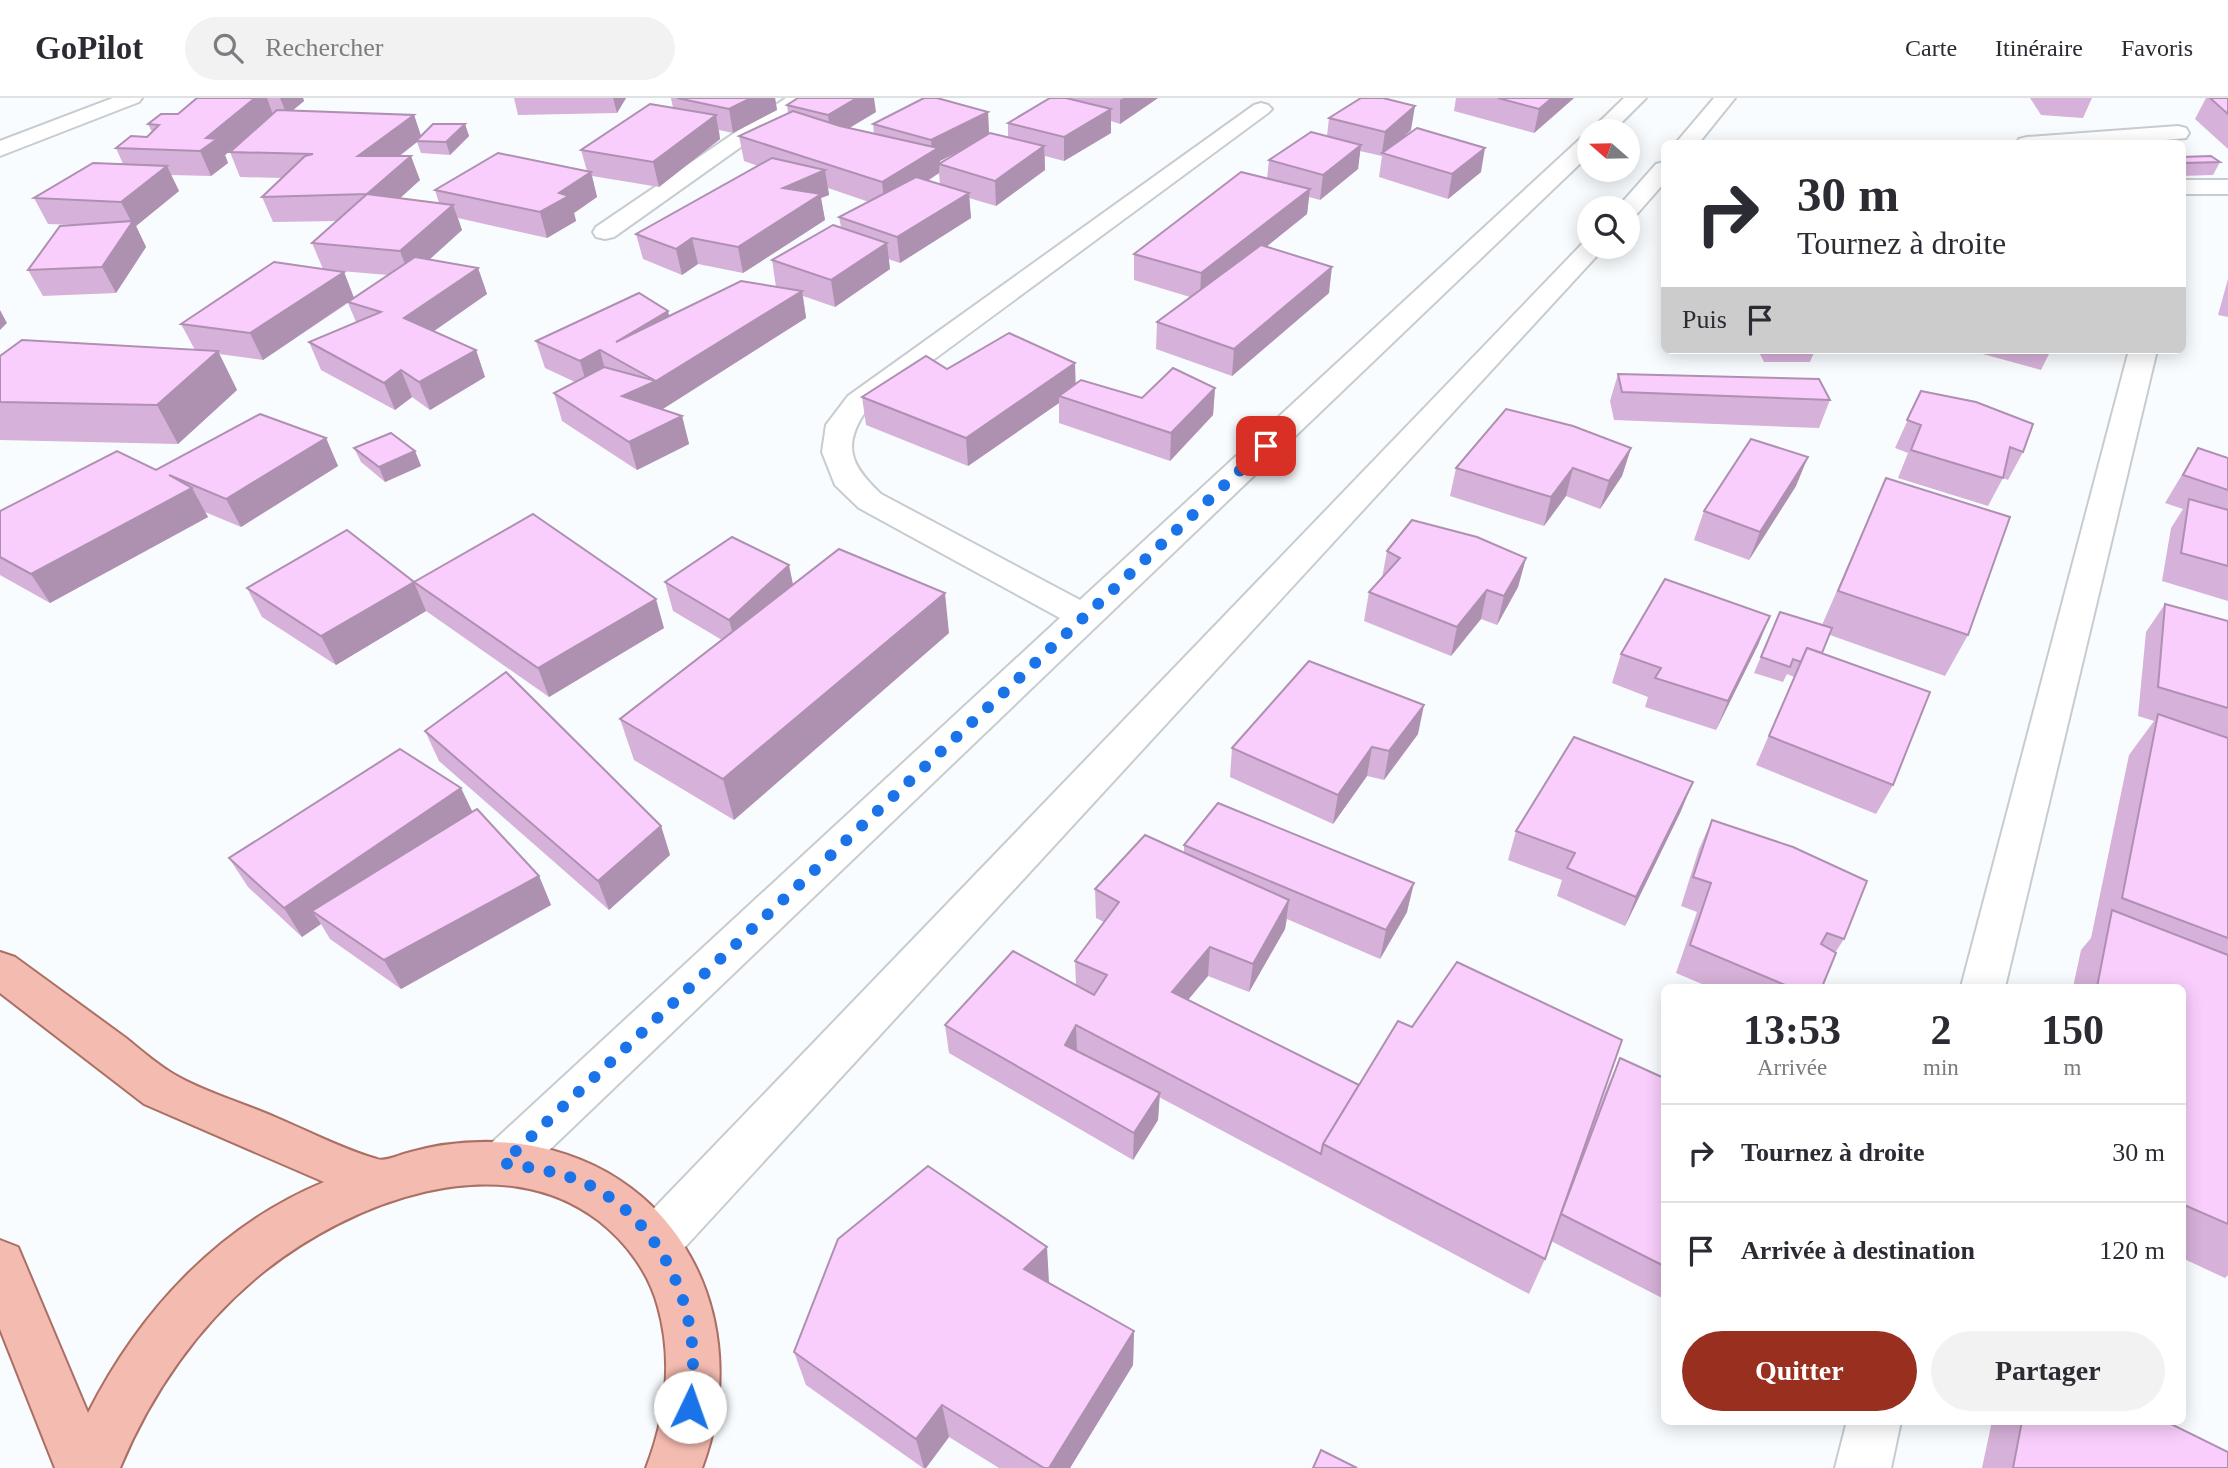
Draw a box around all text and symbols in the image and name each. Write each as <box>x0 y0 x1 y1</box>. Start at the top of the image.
search box <box>185 17 675 80</box>
icon: search <box>209 29 247 67</box>
text: GoPilot <box>35 30 143 66</box>
text: Rechercher <box>265 33 384 62</box>
text: Carte <box>1905 35 1957 61</box>
text: Itinéraire <box>1995 35 2083 61</box>
text: Favoris <box>2121 35 2193 61</box>
north arrow <box>1577 119 1640 182</box>
map controls <box>1577 119 1640 259</box>
text: 30 m <box>1797 167 1899 222</box>
icon: right <box>1682 168 1773 259</box>
button: search <box>1577 196 1640 259</box>
text: Tournez à droite <box>1797 225 2006 261</box>
icon: arrive <box>1741 301 1779 339</box>
text: Puis <box>1682 305 1727 334</box>
pin <box>1236 416 1296 476</box>
icon: arrive <box>1247 427 1285 465</box>
text: 13:53 <box>1743 1007 1841 1053</box>
text: 2 <box>1930 1007 1951 1053</box>
text: 150 <box>2041 1007 2104 1053</box>
text: Arrivée <box>1757 1055 1827 1080</box>
text: min <box>1923 1055 1959 1080</box>
text: m <box>2063 1055 2081 1080</box>
icon: right <box>1682 1134 1720 1172</box>
text: Tournez à droite <box>1741 1138 1924 1167</box>
text: 30 m <box>2112 1138 2165 1167</box>
icon: arrive <box>1682 1232 1720 1270</box>
text: Arrivée à destination <box>1741 1236 1975 1265</box>
text: 120 m <box>2099 1236 2165 1265</box>
button: Quitter <box>1682 1331 1917 1411</box>
button: Partager <box>1931 1331 2165 1411</box>
position arrow <box>653 1370 727 1444</box>

